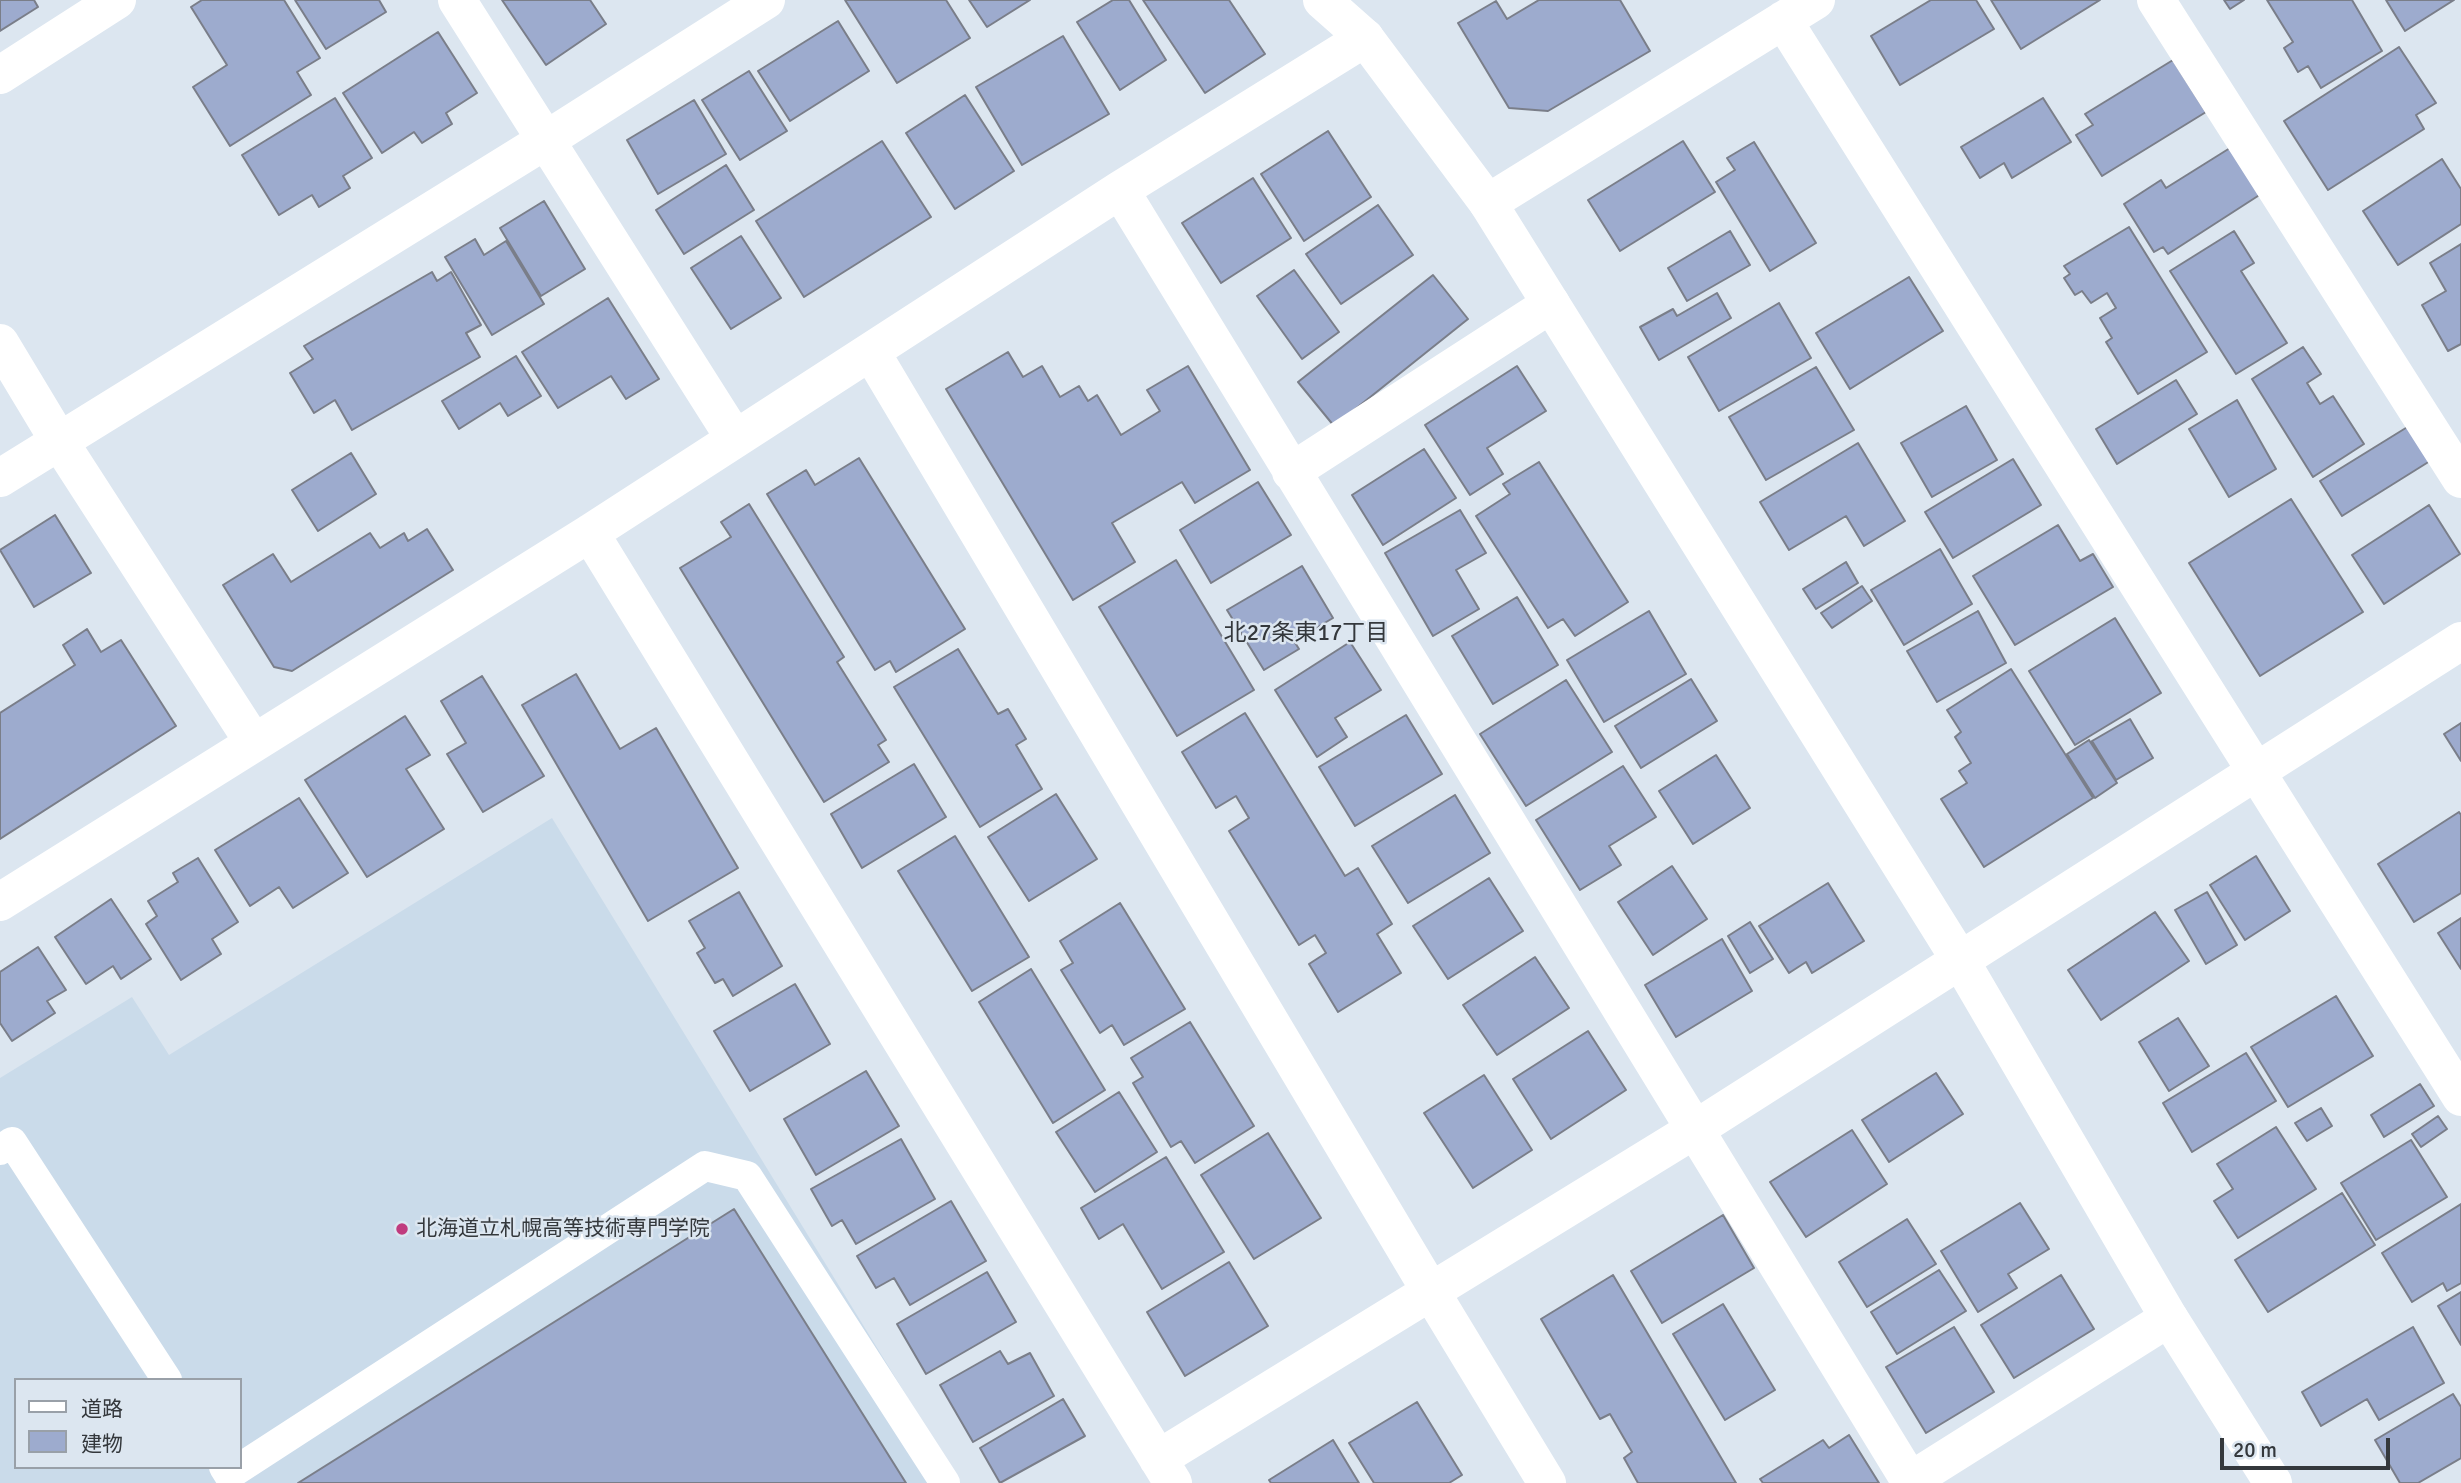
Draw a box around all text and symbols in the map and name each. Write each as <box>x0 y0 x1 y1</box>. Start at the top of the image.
district label: 北27条東17丁目 <box>1224 620 1388 648</box>
place label: 北海道立札幌高等技術専門学院 <box>416 1216 710 1242</box>
marker: 北海道立札幌高等技術専門学院 <box>394 1221 410 1237</box>
legend <box>14 1378 242 1469</box>
text: 道路 <box>81 1396 123 1422</box>
scale bar <box>2223 1424 2393 1468</box>
text: 建物 <box>81 1431 123 1457</box>
text: 20 m <box>2233 1437 2277 1463</box>

